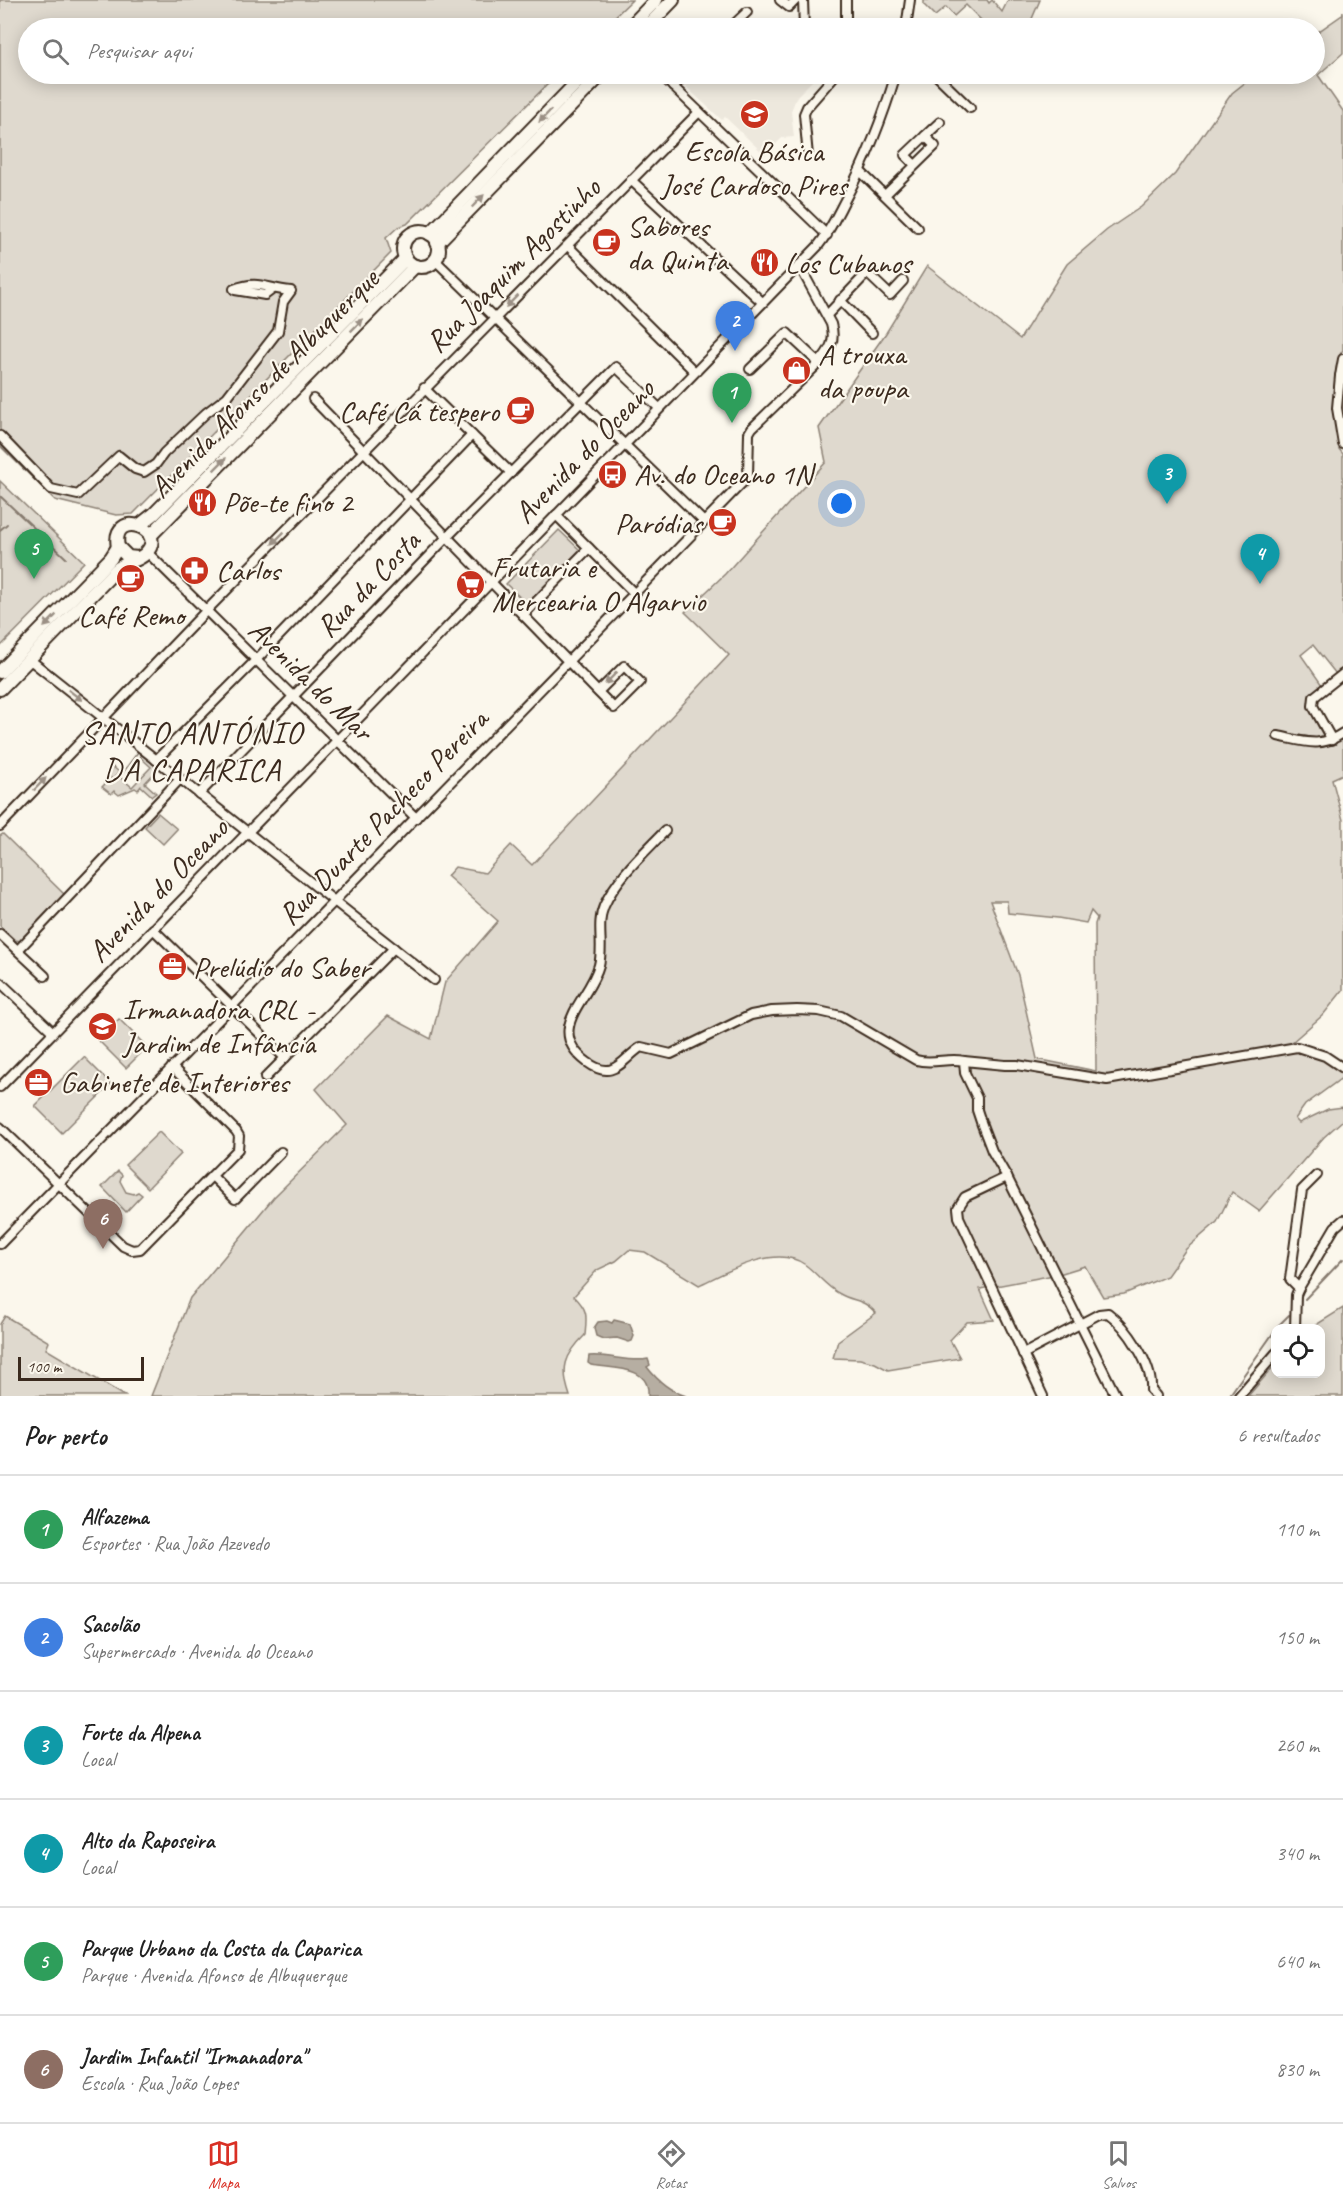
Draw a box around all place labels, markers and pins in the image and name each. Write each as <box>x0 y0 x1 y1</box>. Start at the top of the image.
school or university icon: Escola Básica José Cardoso Pires <box>738 98 770 130</box>
place label: Escola Básica José Cardoso Pires <box>659 132 850 204</box>
place label: Sabores da Quinta <box>627 207 729 279</box>
cafe icon: Sabores da Quinta <box>590 227 622 259</box>
place label: Los Cubanos <box>785 244 914 282</box>
restaurant icon: Los Cubanos <box>748 247 780 279</box>
pin: 2 <box>716 302 754 351</box>
place label: A trouxa da poupa <box>818 335 910 407</box>
shop icon: A trouxa da poupa <box>781 355 813 387</box>
pin: 1 <box>712 374 752 423</box>
place label: Café Cá tespero <box>339 392 500 430</box>
cafe icon: Café Cá tespero <box>504 395 536 427</box>
pin: 3 <box>1148 454 1186 504</box>
place label: Av. do Oceano 1N <box>634 455 817 493</box>
bus stop icon: Av. do Oceano 1N <box>597 458 629 490</box>
place label: Põe-te fino 2 <box>223 483 355 521</box>
restaurant icon: Põe-te fino 2 <box>186 486 218 518</box>
place label: Paródias <box>615 504 705 542</box>
cafe icon: Paródias <box>707 507 739 539</box>
pin: 5 <box>15 530 54 579</box>
pin: 4 <box>1240 534 1280 584</box>
place label: Frutaria e Mercearia O Algarvio <box>492 548 707 620</box>
place label: Carlos <box>216 551 283 589</box>
pharmacy icon: Carlos <box>179 554 211 586</box>
cafe icon: Café Remo <box>115 562 147 594</box>
supermarket icon: Frutaria e Mercearia O Algarvio <box>455 568 487 600</box>
place label: Café Remo <box>78 596 187 634</box>
place label: Prelúdio do Saber <box>193 948 373 986</box>
office icon: Prelúdio do Saber <box>156 951 188 983</box>
place label: Irmanadora CRL - Jardim de Infância <box>121 990 317 1062</box>
school or university icon: Irmanadora CRL - Jardim de Infância <box>86 1010 118 1042</box>
place label: Gabinete de Interiores <box>60 1063 291 1101</box>
office icon: Gabinete de Interiores <box>23 1066 55 1098</box>
pin: 6 <box>84 1200 122 1249</box>

